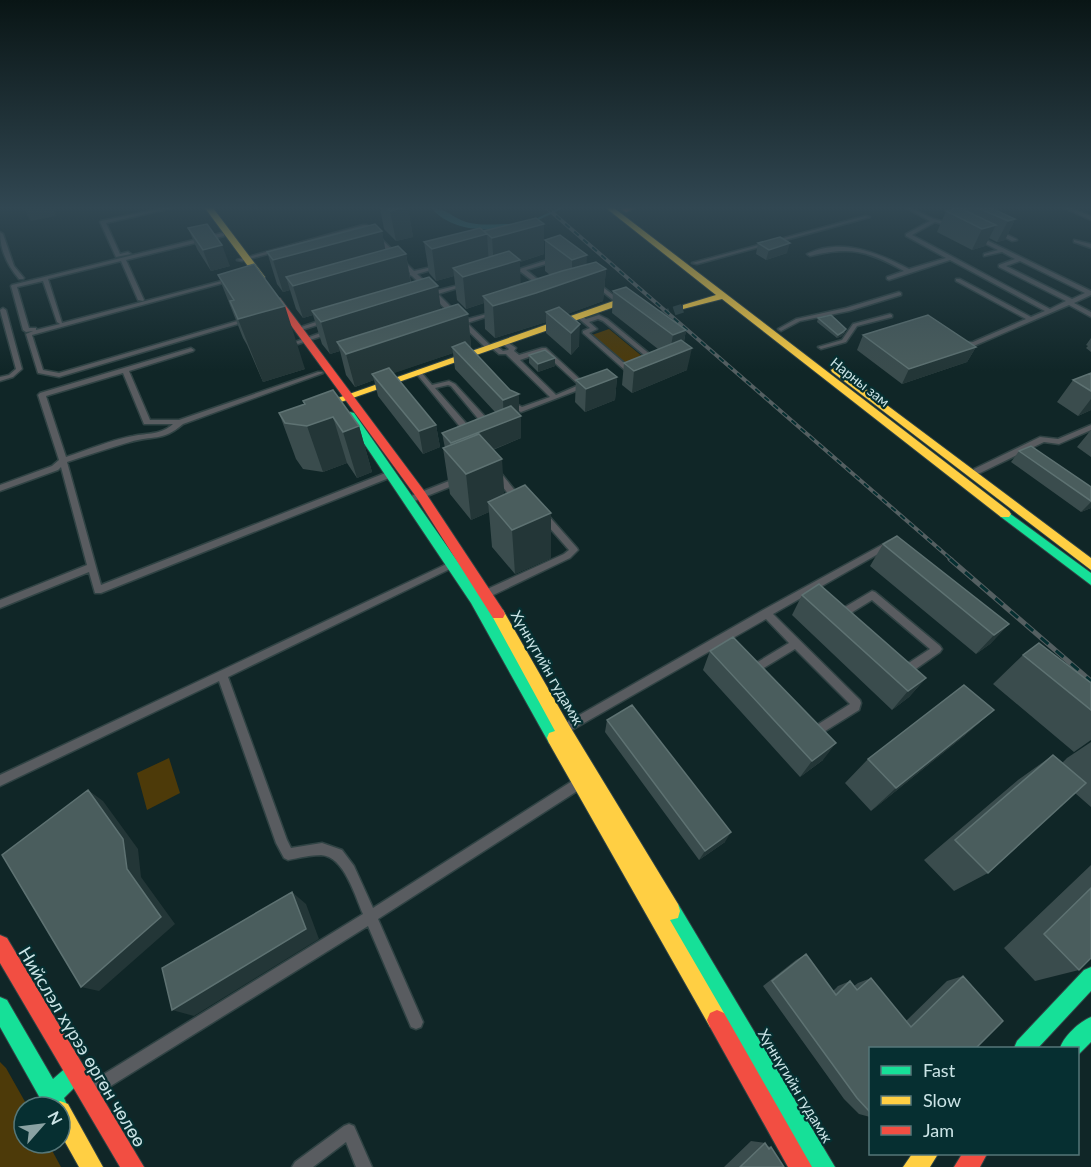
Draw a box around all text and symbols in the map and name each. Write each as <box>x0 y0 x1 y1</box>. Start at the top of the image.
street label: Нарны зам <box>828 353 893 410</box>
street label: Хүннүгийн гудамж <box>508 607 588 728</box>
street label: Нийслэл хүрээ өргөн чөлөө <box>14 943 151 1150</box>
street label: Хүннүгийн гудамж <box>755 1025 837 1146</box>
legend <box>869 1047 1079 1155</box>
text: Fast <box>923 1059 956 1081</box>
text: Slow <box>923 1089 961 1111</box>
north arrow <box>12 1095 72 1155</box>
text: N <box>44 1108 67 1128</box>
text: Jam <box>923 1119 954 1141</box>

